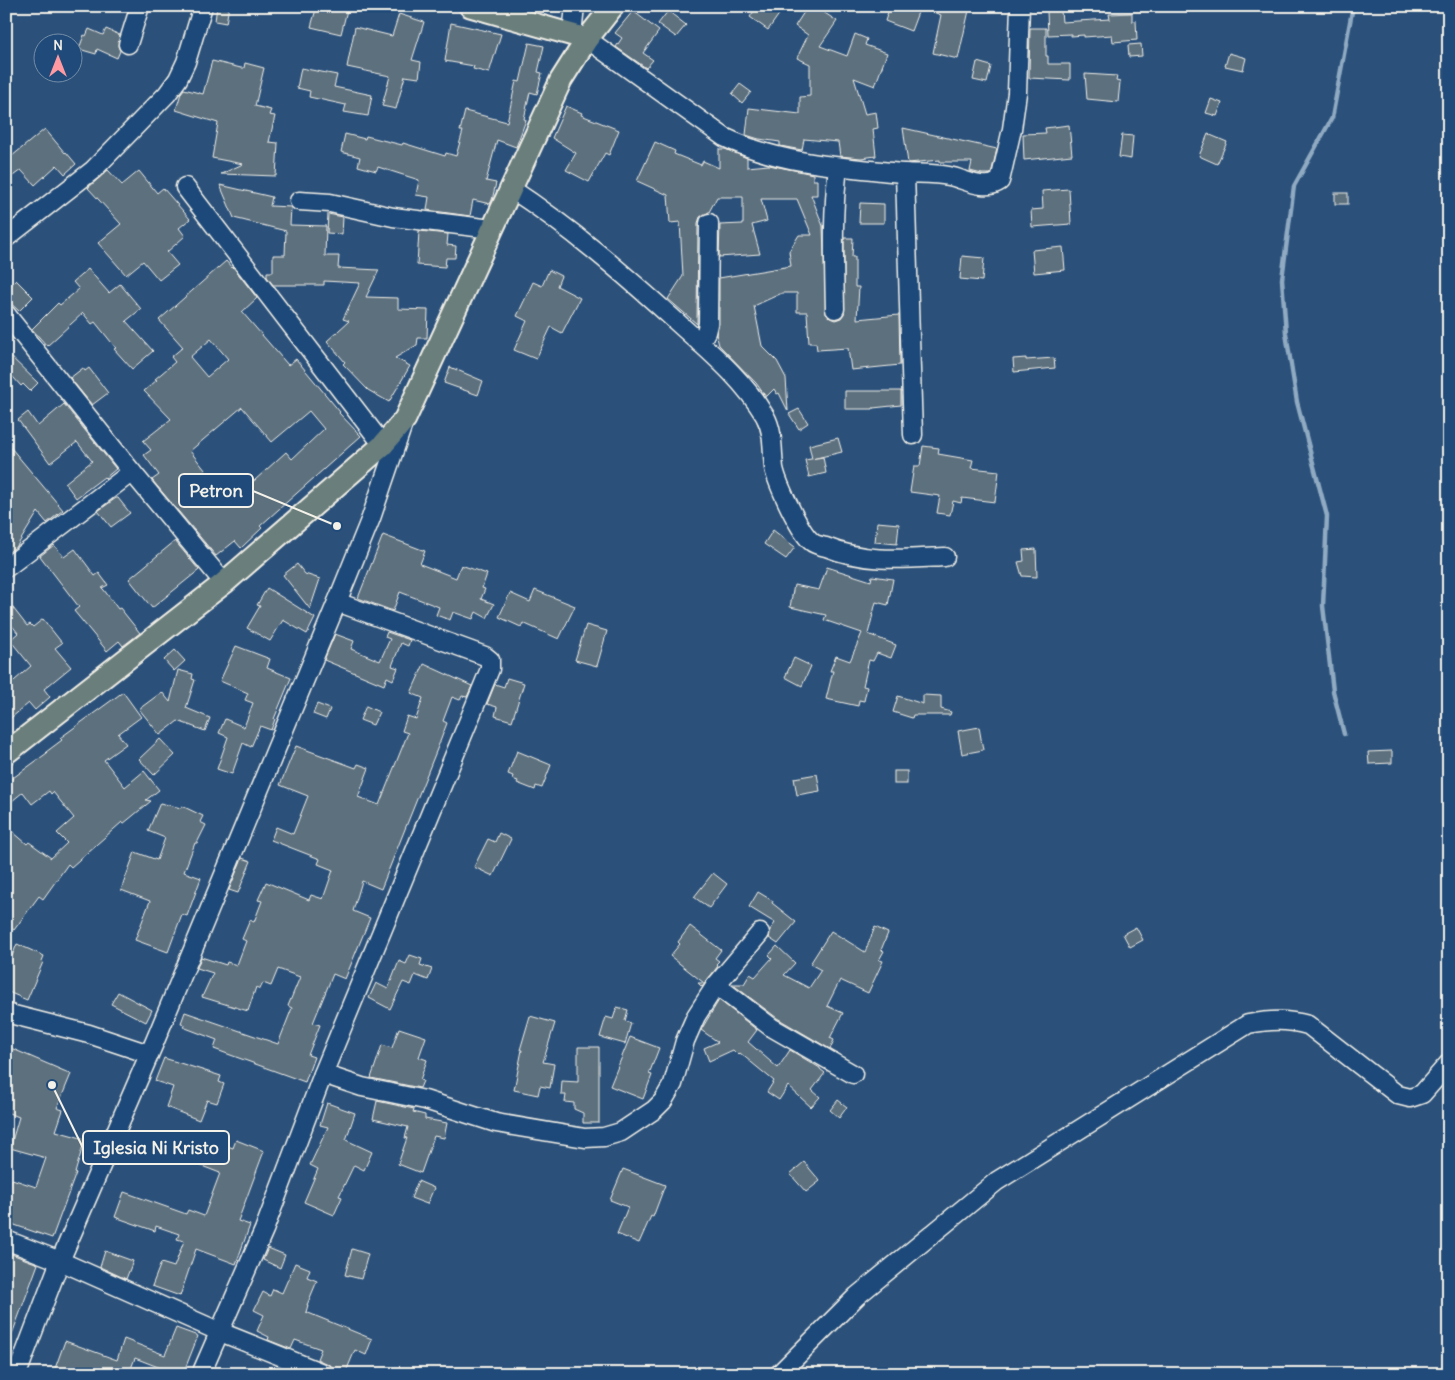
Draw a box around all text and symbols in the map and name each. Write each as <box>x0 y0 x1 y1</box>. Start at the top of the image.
north arrow <box>32 32 82 82</box>
text: N <box>53 36 63 54</box>
callout: Petron <box>179 474 253 507</box>
text: Petron <box>189 479 243 502</box>
callout: Iglesia Ni Kristo <box>83 1131 229 1164</box>
text: Iglesia Ni Kristo <box>93 1136 219 1159</box>

